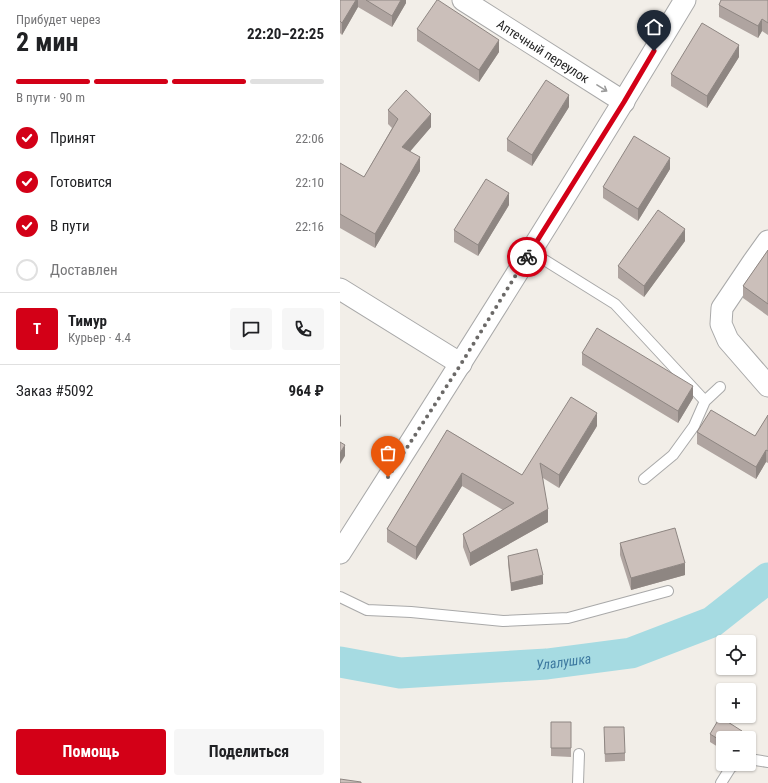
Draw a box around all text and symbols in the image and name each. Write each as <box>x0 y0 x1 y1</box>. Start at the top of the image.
pin <box>637 10 671 51</box>
text: Прибудет через <box>16 12 101 27</box>
street label: Аптечный переулок <box>494 16 593 86</box>
icon: home <box>643 16 665 38</box>
text: 22:20–22:25 <box>247 25 324 43</box>
text: 2 мин <box>16 27 78 57</box>
one-way arrow <box>596 84 607 92</box>
text: В пути · 90 m <box>16 90 85 105</box>
icon: check <box>16 127 38 149</box>
text: Принят <box>50 129 96 147</box>
text: 22:06 <box>295 131 324 146</box>
icon: check <box>16 171 38 193</box>
text: Готовится <box>50 173 112 191</box>
text: 22:10 <box>295 175 324 190</box>
icon: check <box>16 215 38 237</box>
text: В пути <box>50 217 90 235</box>
text: 22:16 <box>295 219 324 234</box>
courier <box>507 237 547 277</box>
icon: bike <box>516 246 538 268</box>
text: Доставлен <box>50 261 118 279</box>
button: chat <box>230 308 272 350</box>
button: phone <box>282 308 324 350</box>
text: Тимур <box>68 312 107 330</box>
text: Т <box>33 320 41 338</box>
text: Курьер · 4.4 <box>68 330 131 345</box>
text: Заказ #5092 <box>16 382 93 400</box>
text: 964 ₽ <box>288 382 324 400</box>
pin <box>371 436 405 477</box>
icon: bag <box>377 442 399 464</box>
map controls <box>716 635 756 771</box>
button: locate <box>716 635 756 675</box>
water label: Улалушка <box>535 650 592 673</box>
button: + <box>716 683 756 723</box>
button: Помощь <box>16 729 166 775</box>
button: Поделиться <box>174 729 324 775</box>
button: − <box>716 731 756 771</box>

